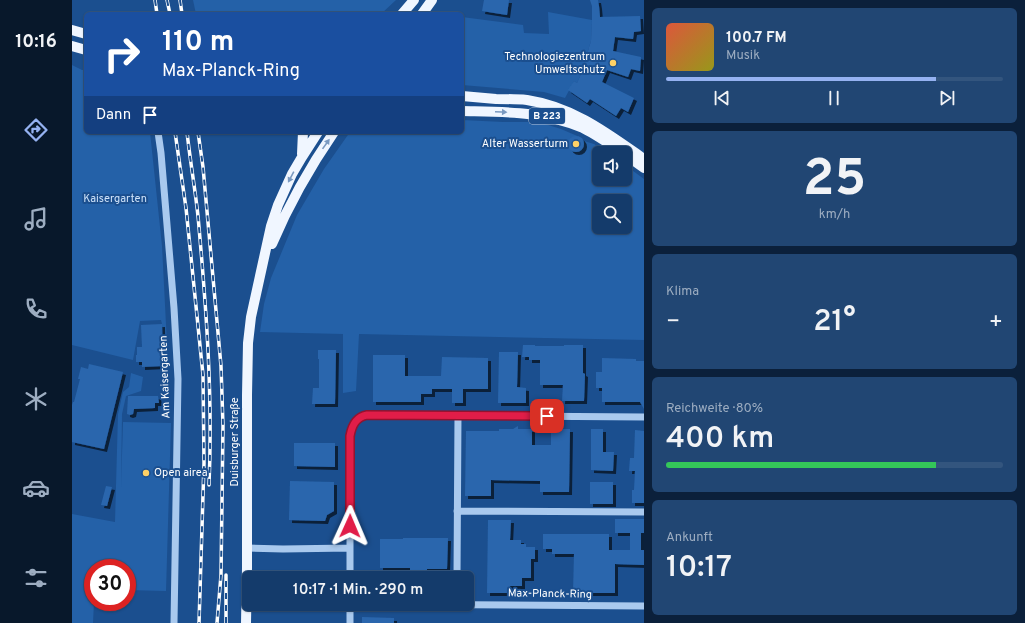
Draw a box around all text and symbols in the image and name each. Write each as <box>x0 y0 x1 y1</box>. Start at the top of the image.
text: 110 m <box>162 25 234 61</box>
icon: right <box>96 28 148 80</box>
text: 100.7 FM <box>726 29 787 48</box>
text: 10:16 <box>15 31 57 54</box>
text: Musik <box>726 48 760 64</box>
place label: Technologiezentrum Umweltschutz <box>504 50 605 77</box>
marker: Technologiezentrum Umweltschutz <box>608 58 618 68</box>
text: Max-Planck-Ring <box>162 60 300 83</box>
icon: previous <box>711 87 733 109</box>
icon: pause <box>823 87 845 109</box>
icon: next <box>936 87 958 109</box>
icon: arrive <box>139 104 161 126</box>
text: Dann <box>96 106 131 125</box>
road number: B 223 <box>529 108 565 124</box>
one-way arrow <box>495 109 507 116</box>
icon: directions <box>22 116 50 144</box>
place label: Alter Wasserturm <box>482 137 568 151</box>
one-way arrow <box>322 139 330 150</box>
marker: Alter Wasserturm <box>571 139 581 149</box>
map controls <box>592 146 632 234</box>
button: sound <box>592 146 632 186</box>
text: 25 <box>803 148 866 214</box>
one-way arrow <box>287 171 294 183</box>
park label: Kaisergarten <box>83 192 147 206</box>
button: search <box>592 194 632 234</box>
icon: music <box>22 205 50 233</box>
text: km/h <box>819 207 850 223</box>
text: Klima <box>666 284 699 300</box>
icon: phone <box>22 295 50 323</box>
text: 21° <box>813 304 856 341</box>
text: − <box>666 309 680 336</box>
text: + <box>989 309 1003 336</box>
street label: Am Kaisergarten <box>157 335 173 419</box>
icon: climate <box>22 385 50 413</box>
street label: Duisburger Straße <box>228 397 242 487</box>
pin <box>530 399 564 433</box>
text: Reichweite · 80% <box>666 401 763 417</box>
icon: arrive <box>536 405 558 427</box>
text: 400 km <box>666 421 774 458</box>
place label: Open airea <box>154 466 208 480</box>
marker: Open airea <box>141 468 151 478</box>
icon: car <box>22 474 50 502</box>
position arrow <box>329 505 371 547</box>
text: Ankunft <box>666 530 713 546</box>
text: 10:17 <box>666 550 732 587</box>
speed limit sign: 30 <box>84 559 136 611</box>
icon: filters <box>22 564 50 592</box>
text: 10:17 · 1 Min. · 290 m <box>293 581 423 600</box>
street label: Max-Planck-Ring <box>508 586 592 602</box>

